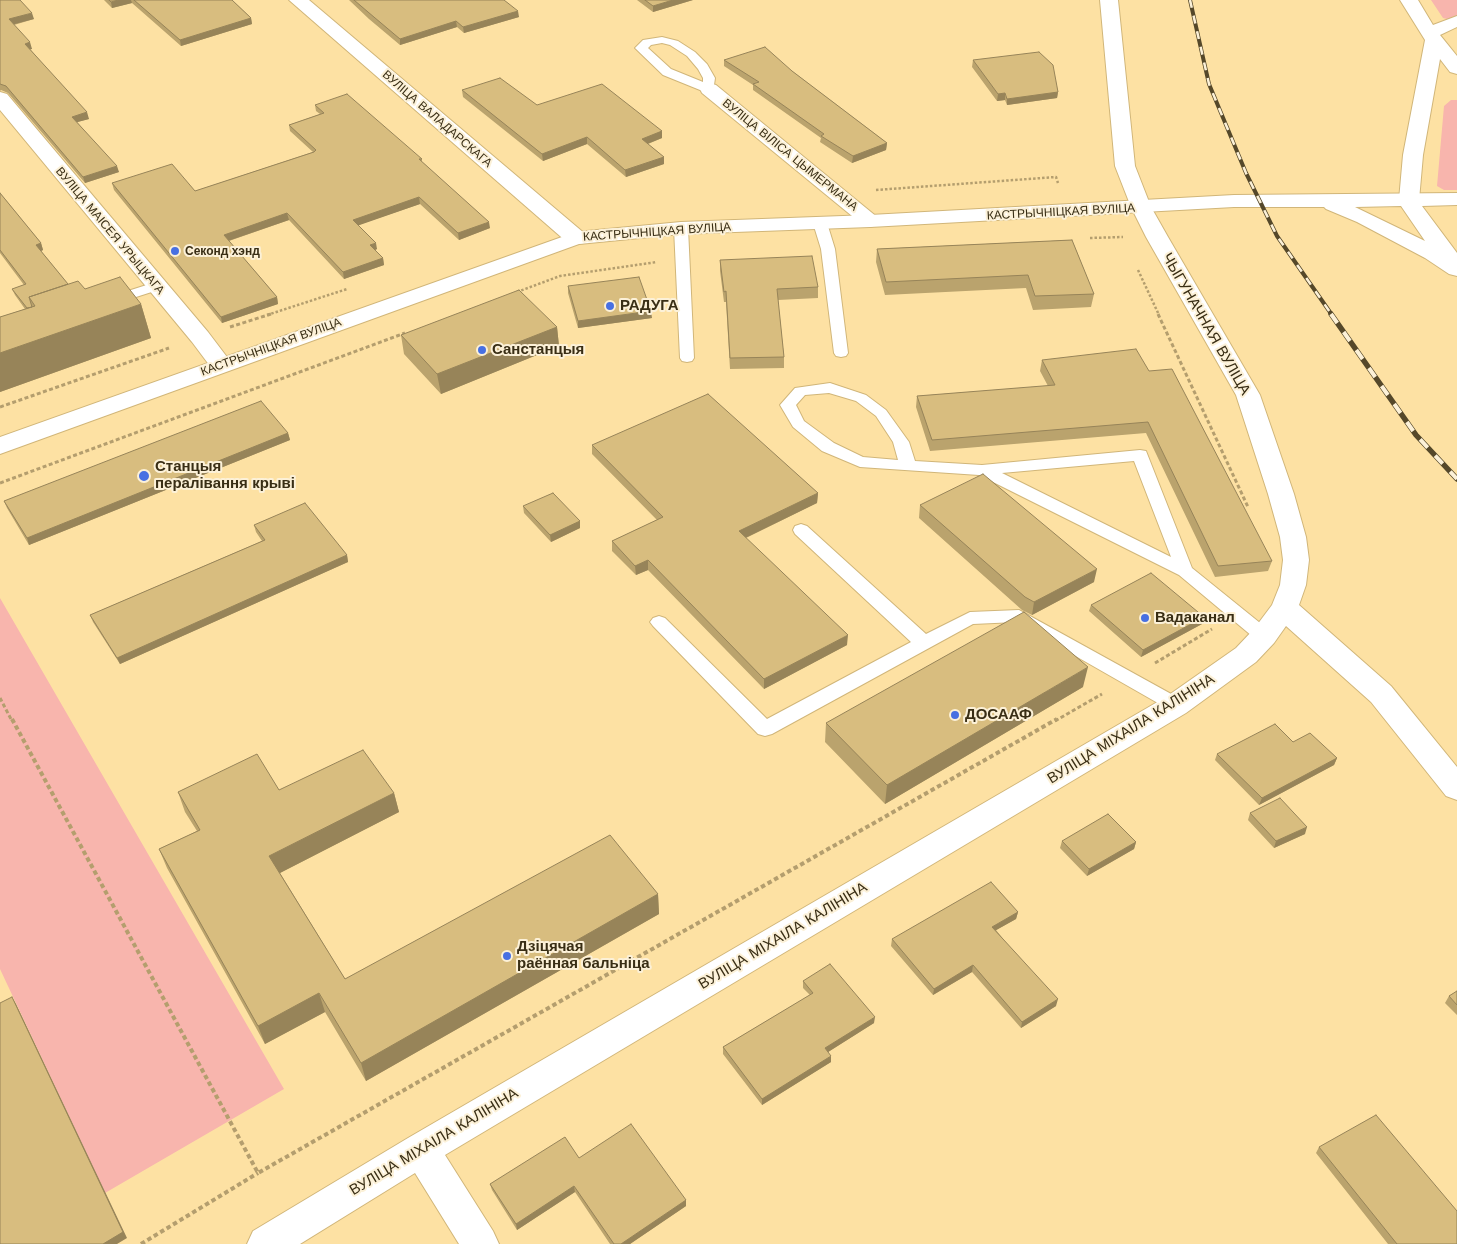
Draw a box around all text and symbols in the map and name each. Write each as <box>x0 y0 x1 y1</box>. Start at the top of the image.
street label: ВУЛІЦА ВАЛАДАРСКАГА <box>379 67 495 171</box>
street label: ВУЛІЦА ВІЛІСА ЦЫМЕРМАНА <box>719 96 861 214</box>
street label: ВУЛІЦА МАІСЕЯ УРЫЦКАГА <box>53 164 167 298</box>
street label: КАСТРЫЧНІЦКАЯ ВУЛІЦА <box>986 201 1136 223</box>
street label: КАСТРЫЧНІЦКАЯ ВУЛІЦА <box>582 220 732 244</box>
place label: Секонд хэнд <box>185 244 260 258</box>
marker: Секонд хэнд <box>169 245 181 257</box>
street label: ЧЫГУНАЧНАЯ ВУЛІЦА <box>1158 250 1254 398</box>
place label: РАДУГА <box>620 297 679 315</box>
marker: РАДУГА <box>604 300 616 312</box>
street label: КАСТРЫЧНІЦКАЯ ВУЛІЦА <box>199 315 343 379</box>
place label: Санстанцыя <box>492 341 584 359</box>
marker: Санстанцыя <box>476 344 488 356</box>
place label: Станцыя пералівання крыві <box>155 458 295 493</box>
marker: Станцыя пералівання крыві <box>137 469 151 483</box>
place label: Вадаканал <box>1155 609 1235 627</box>
marker: Вадаканал <box>1139 612 1151 624</box>
street label: ВУЛІЦА МІХАІЛА КАЛІНІНА <box>1044 670 1218 788</box>
place label: ДОСААФ <box>965 706 1032 724</box>
marker: ДОСААФ <box>949 709 961 721</box>
street label: ВУЛІЦА МІХАІЛА КАЛІНІНА <box>695 878 871 994</box>
place label: Дзіцячая раённая бальніца <box>517 938 650 973</box>
marker: Дзіцячая раённая бальніца <box>501 950 513 962</box>
street label: ВУЛІЦА МІХАІЛА КАЛІНІНА <box>346 1084 522 1200</box>

